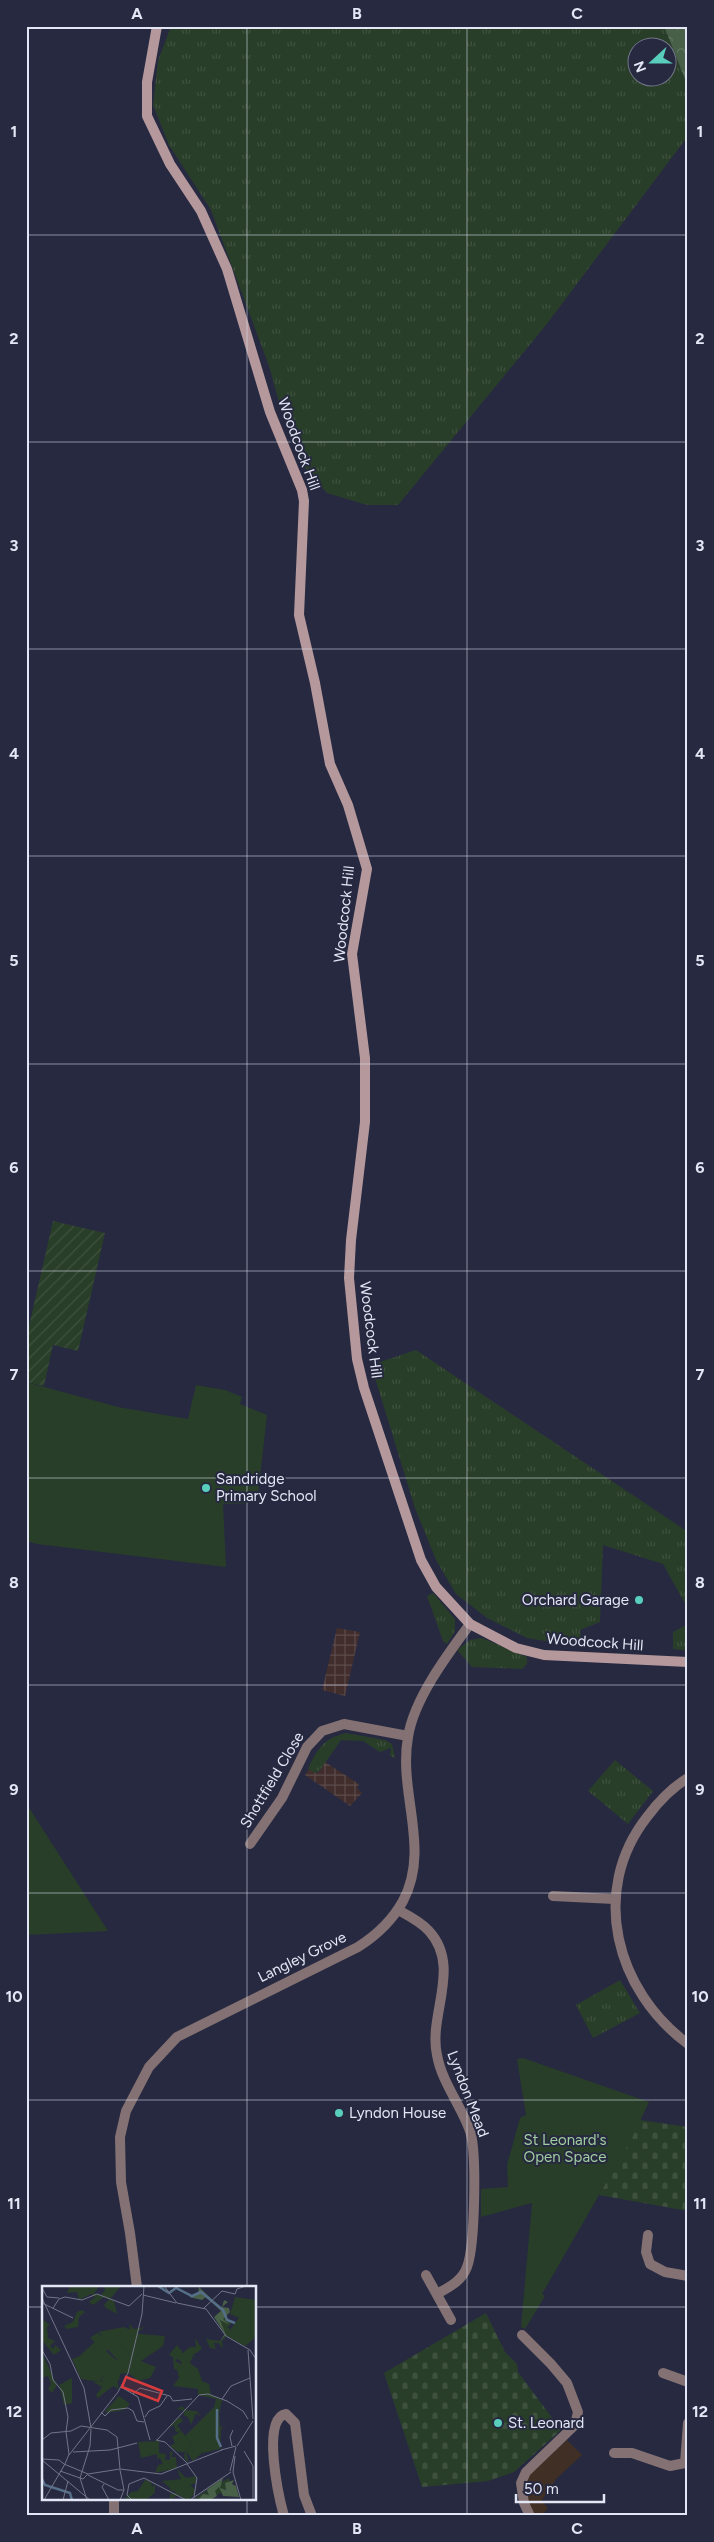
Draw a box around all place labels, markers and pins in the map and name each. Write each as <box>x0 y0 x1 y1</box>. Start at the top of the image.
place label: Sandridge Primary School <box>216 1470 317 1505</box>
marker: Sandridge Primary School <box>200 1482 212 1494</box>
place label: Orchard Garage <box>522 1591 629 1609</box>
marker: Orchard Garage <box>633 1594 645 1606</box>
place label: Lyndon House <box>349 2104 446 2122</box>
marker: Lyndon House <box>333 2107 345 2119</box>
place label: St. Leonard <box>508 2414 584 2432</box>
marker: St. Leonard <box>492 2417 504 2429</box>

